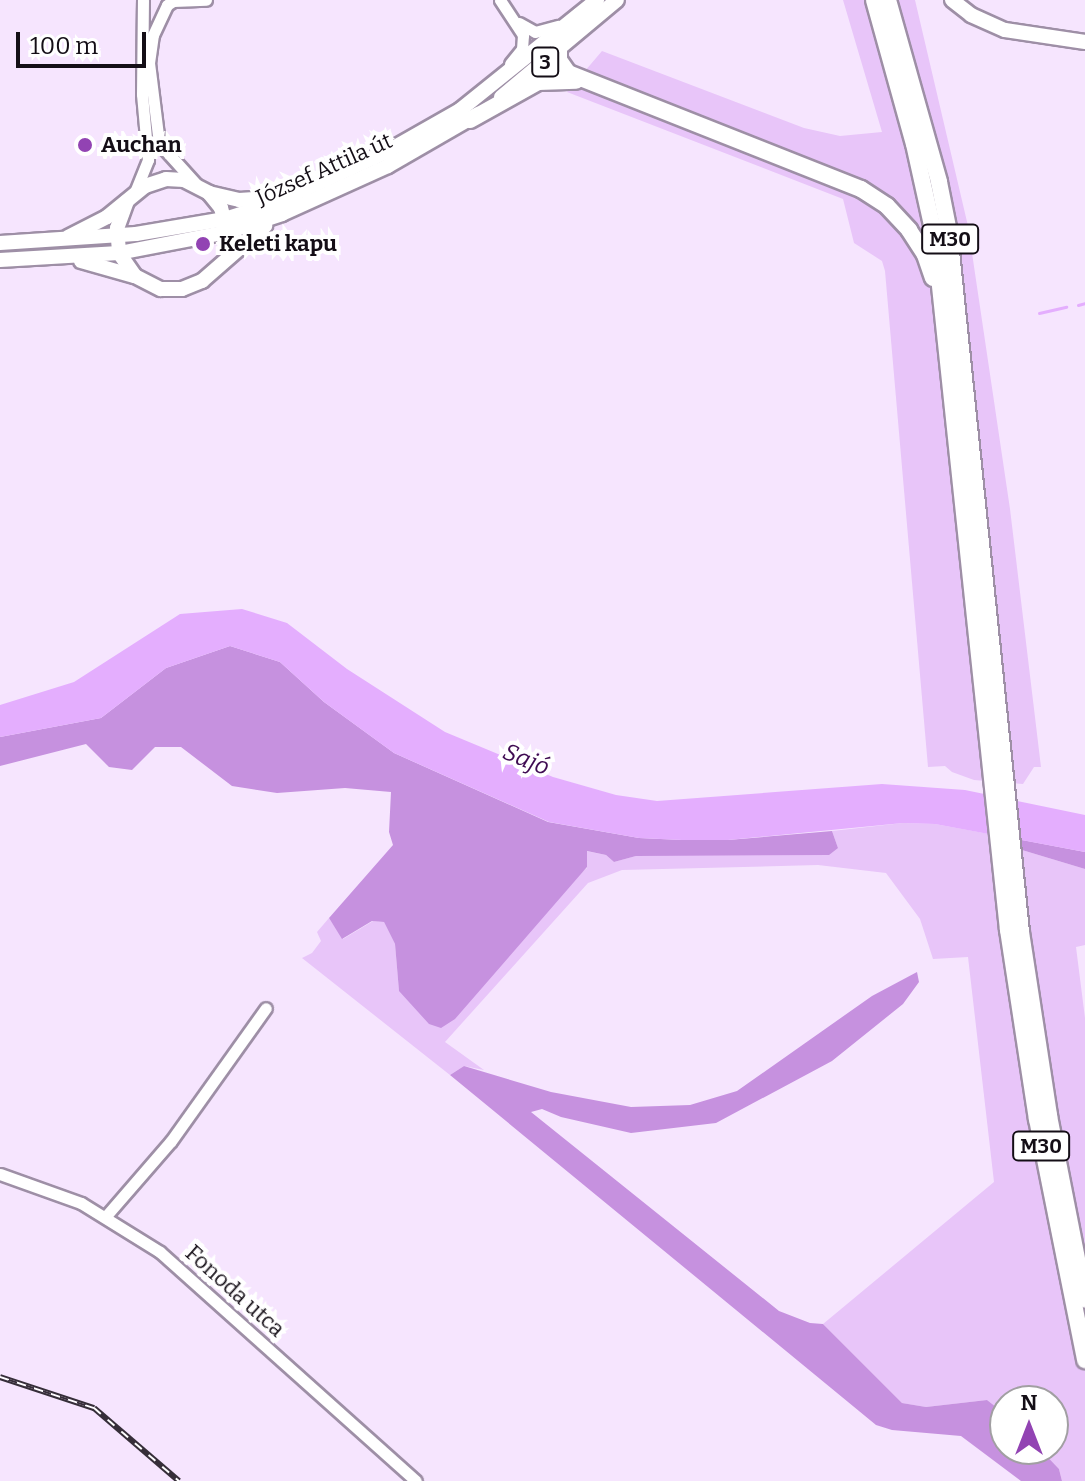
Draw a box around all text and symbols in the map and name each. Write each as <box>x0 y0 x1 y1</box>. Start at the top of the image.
scale bar <box>20 16 150 66</box>
text: 100 m <box>30 32 98 60</box>
road number: 3 <box>531 46 559 78</box>
street label: József Attila út <box>252 127 396 211</box>
place label: Auchan <box>101 132 182 158</box>
marker: Auchan <box>76 136 94 154</box>
road number: M30 <box>920 223 980 255</box>
place label: Keleti kapu <box>219 231 337 257</box>
marker: Keleti kapu <box>194 235 212 253</box>
water label: Sajó <box>499 738 553 782</box>
road number: M30 <box>1011 1130 1071 1162</box>
street label: Fonoda utca <box>180 1240 290 1342</box>
north arrow <box>989 1385 1069 1465</box>
text: N <box>1021 1389 1037 1416</box>

